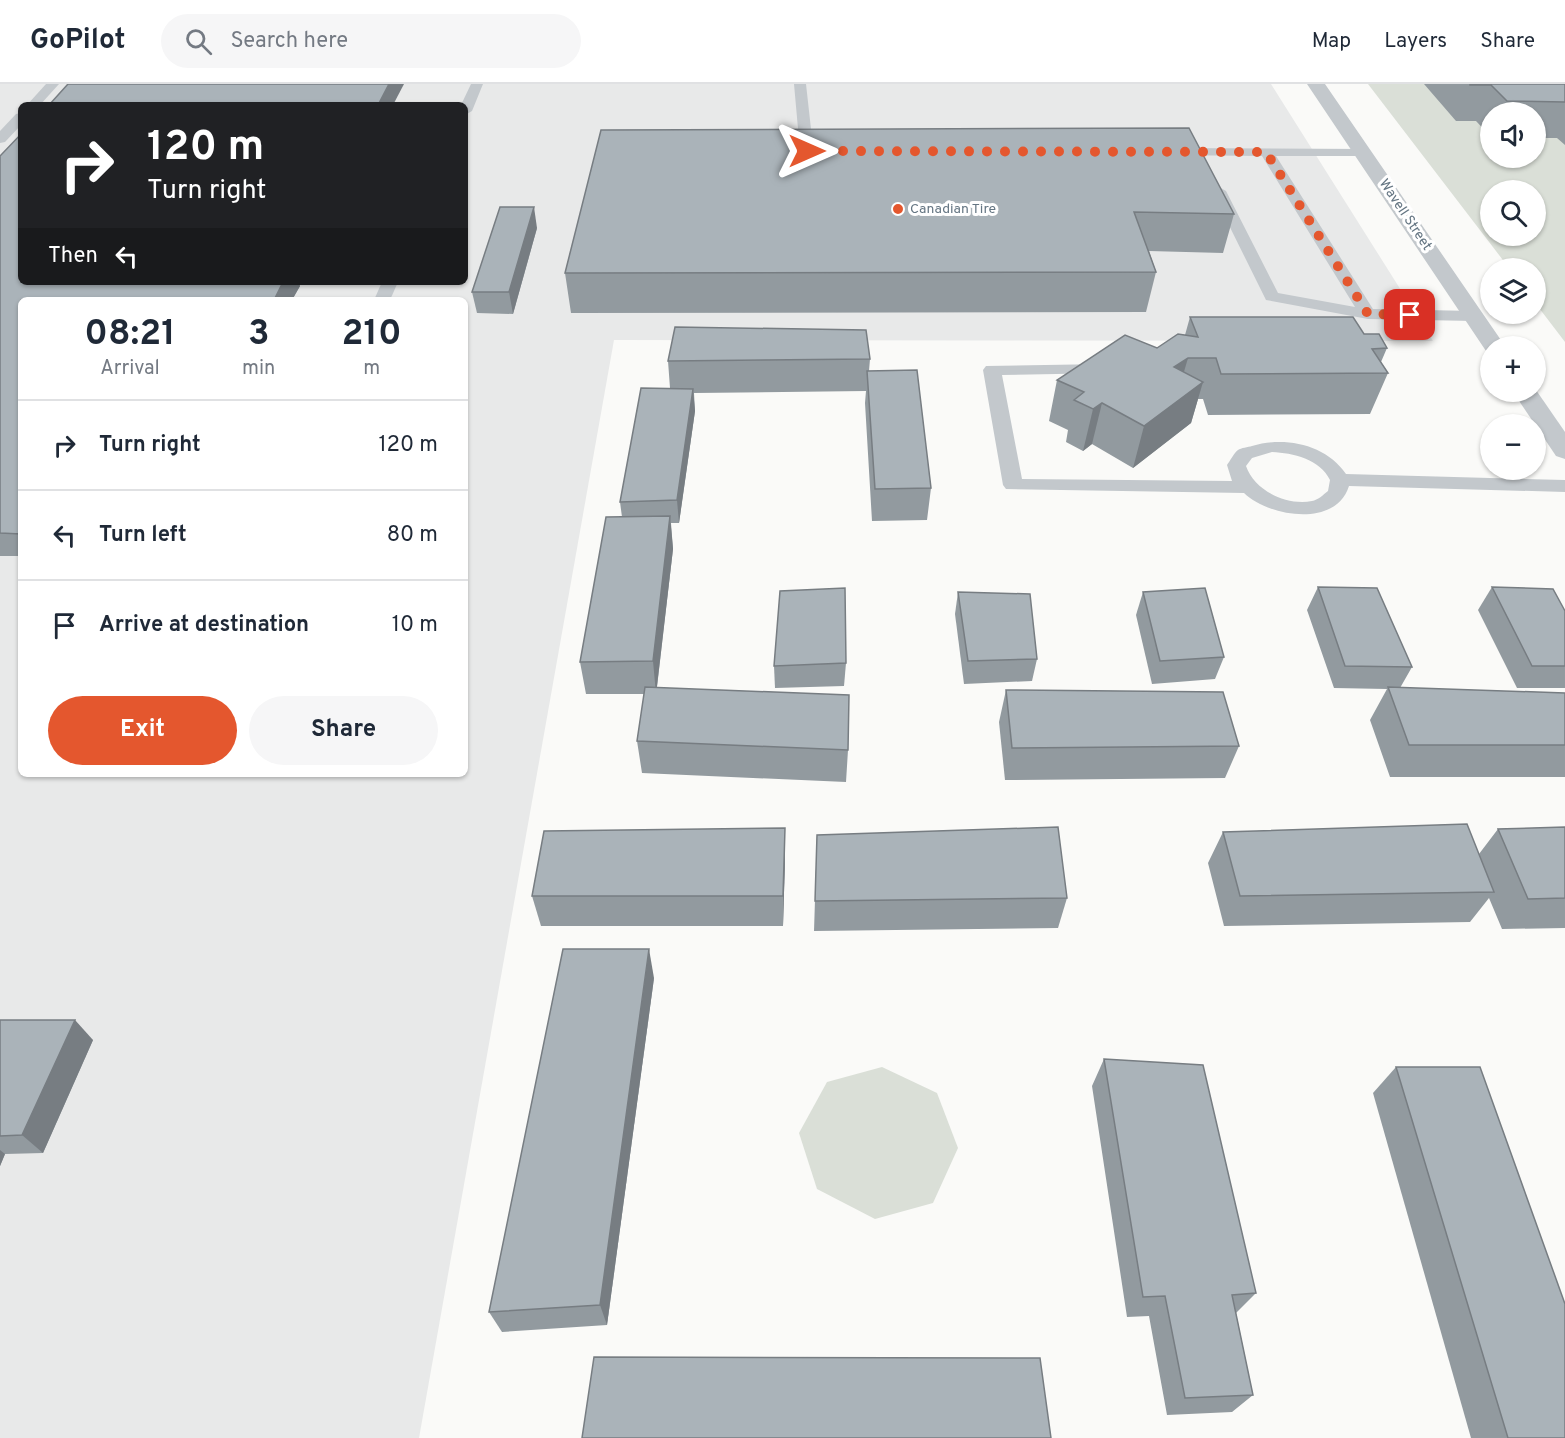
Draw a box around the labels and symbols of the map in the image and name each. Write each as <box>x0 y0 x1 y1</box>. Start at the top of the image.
position arrow <box>775 119 839 183</box>
street label: Wavell Street <box>1375 176 1435 254</box>
place label: Canadian Tire <box>910 201 996 218</box>
marker: Canadian Tire <box>891 202 905 216</box>
pin <box>1384 289 1435 340</box>

